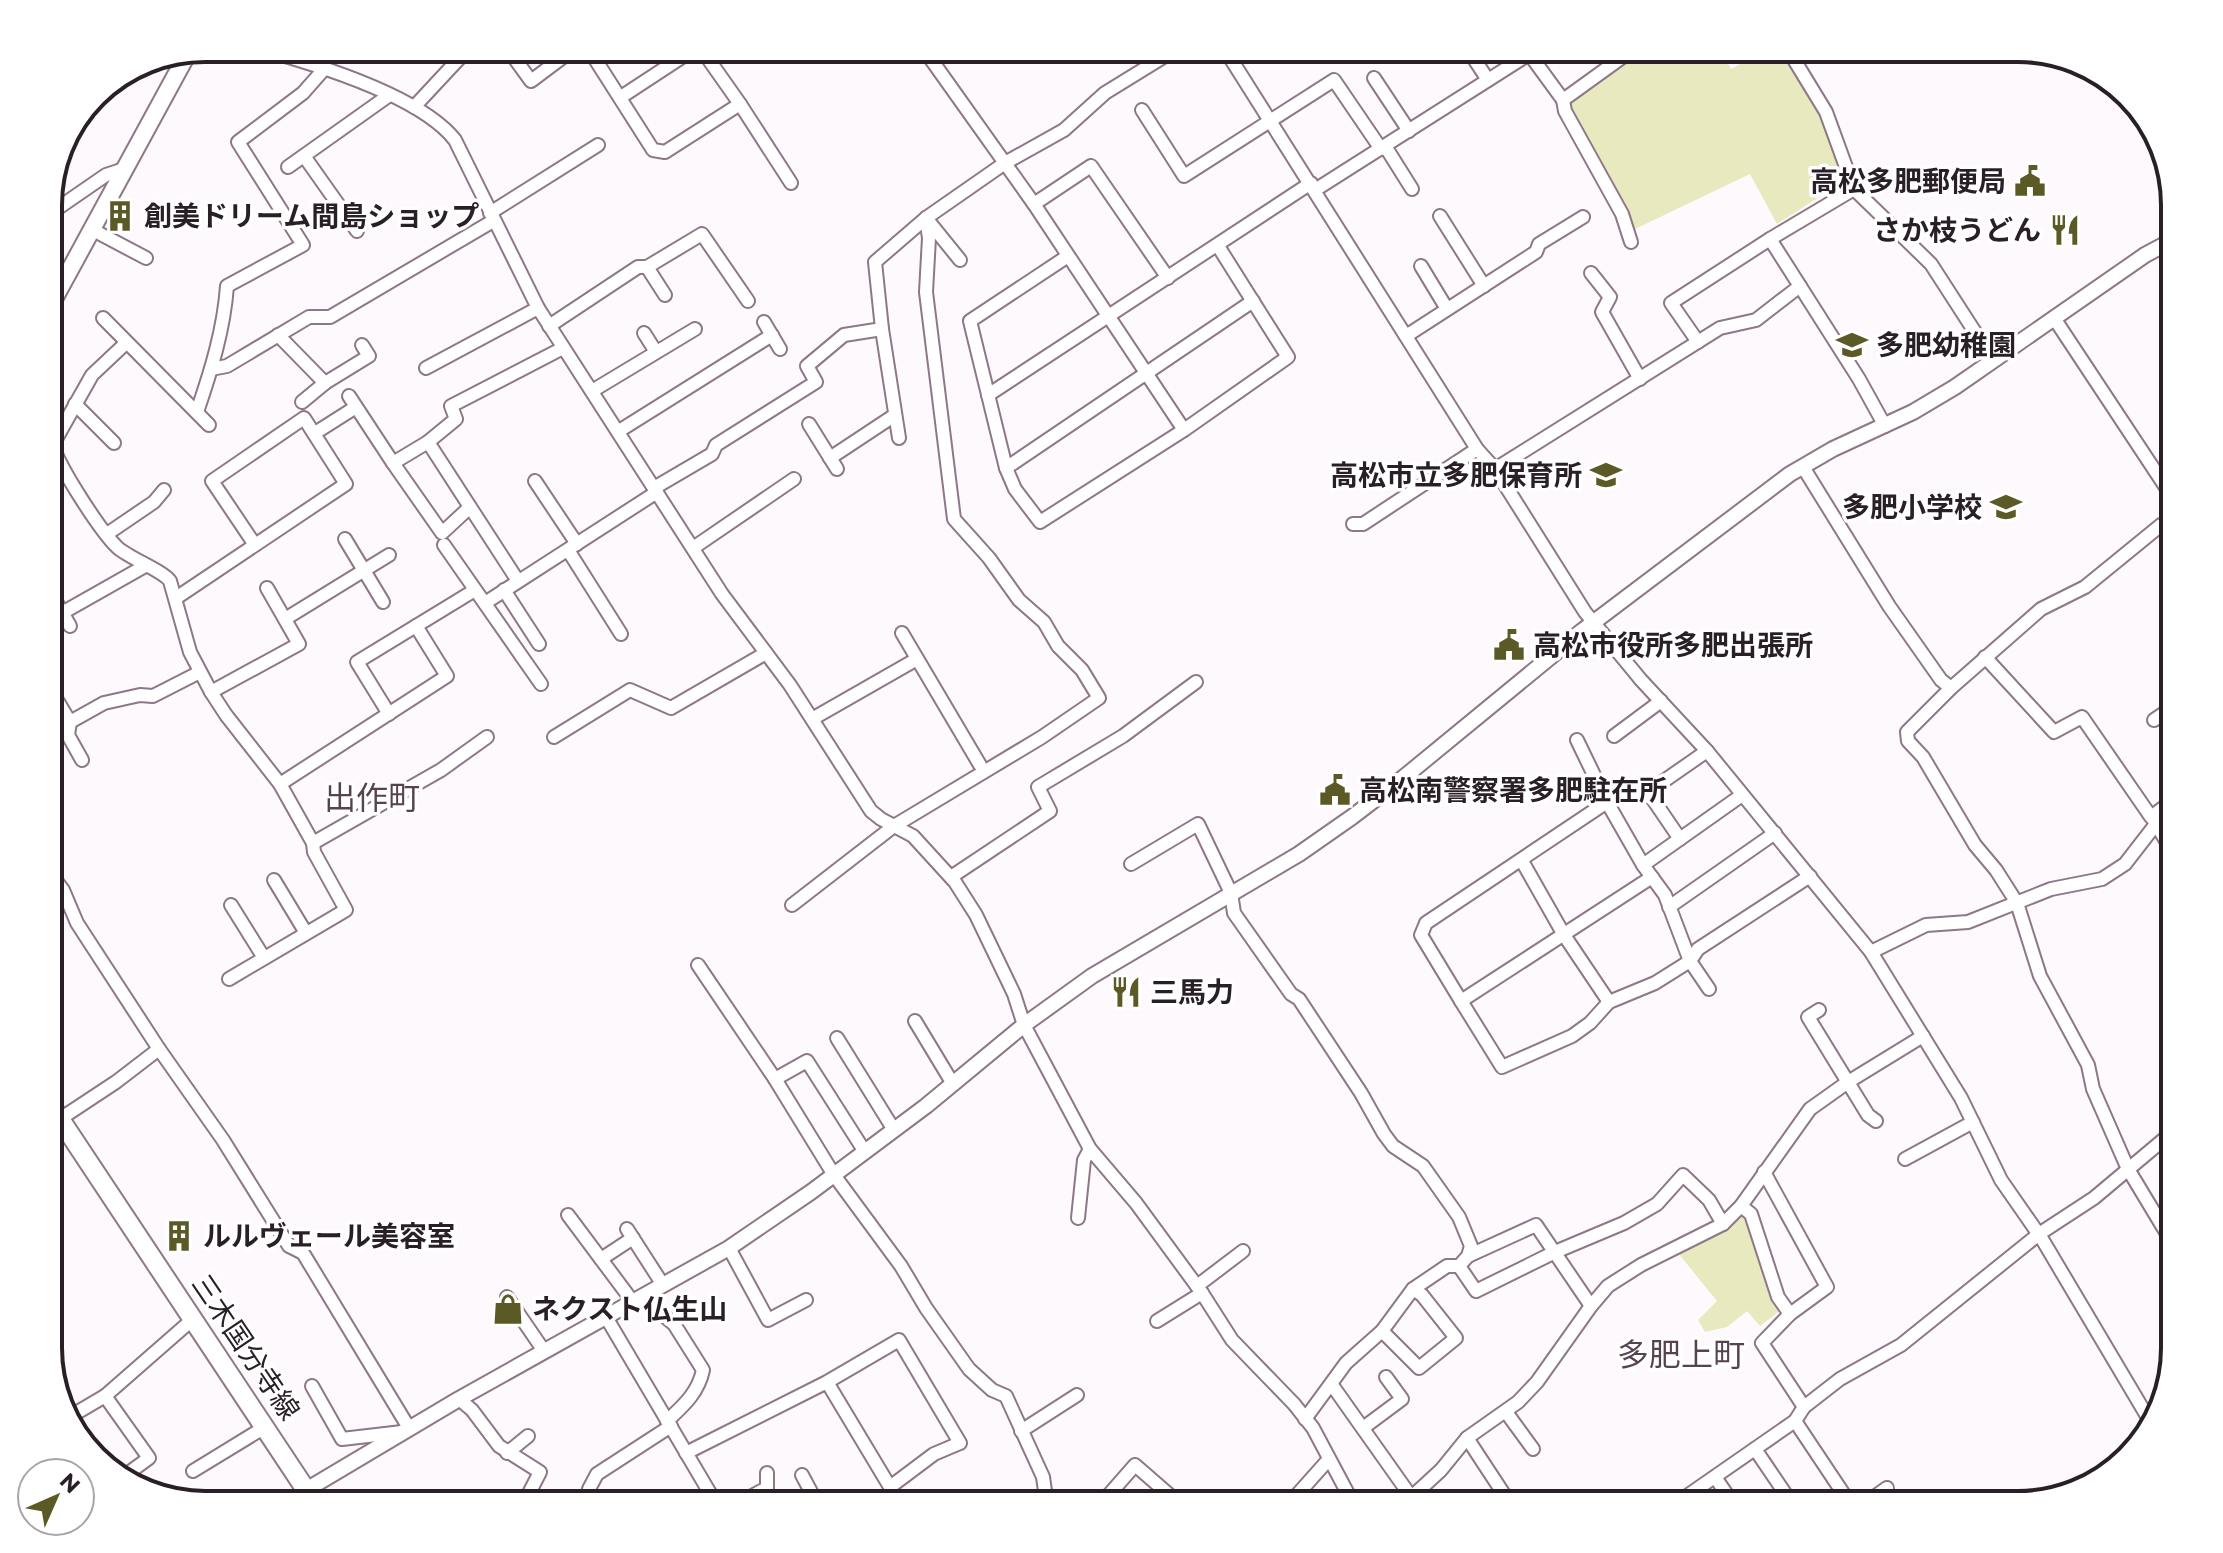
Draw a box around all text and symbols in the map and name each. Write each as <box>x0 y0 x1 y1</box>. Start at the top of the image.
place label: 高松多肥郵便局 <box>1810 164 2006 198</box>
public building icon: 高松多肥郵便局 <box>2013 164 2047 198</box>
building icon: 創美ドリーム間島ショップ <box>103 199 137 233</box>
place label: 創美ドリーム間島ショップ <box>144 199 479 233</box>
place label: さか枝うどん <box>1873 213 2041 247</box>
restaurant icon: さか枝うどん <box>2048 213 2082 247</box>
school or university icon: 多肥幼稚園 <box>1835 328 1869 362</box>
place label: 多肥幼稚園 <box>1876 328 2016 362</box>
place label: 高松市立多肥保育所 <box>1330 458 1582 492</box>
school or university icon: 高松市立多肥保育所 <box>1589 458 1623 492</box>
place label: 多肥小学校 <box>1842 490 1982 524</box>
school or university icon: 多肥小学校 <box>1989 490 2023 524</box>
public building icon: 高松市役所多肥出張所 <box>1492 628 1526 662</box>
place label: 高松市役所多肥出張所 <box>1533 628 1813 662</box>
public building icon: 高松南警察署多肥駐在所 <box>1318 773 1352 807</box>
place label: 高松南警察署多肥駐在所 <box>1359 773 1667 807</box>
district label: 出作町 <box>324 778 420 817</box>
restaurant icon: 三馬力 <box>1109 975 1143 1009</box>
place label: 三馬力 <box>1150 975 1234 1009</box>
building icon: ルルヴェール美容室 <box>162 1219 196 1253</box>
place label: ルルヴェール美容室 <box>203 1219 455 1253</box>
street label: 三木国分寺線 <box>185 1268 307 1426</box>
shop icon: ネクスト仏生山 <box>491 1292 525 1326</box>
place label: ネクスト仏生山 <box>532 1292 727 1326</box>
district label: 多肥上町 <box>1617 1335 1745 1374</box>
north arrow <box>16 1457 96 1537</box>
text: N <box>54 1467 86 1499</box>

